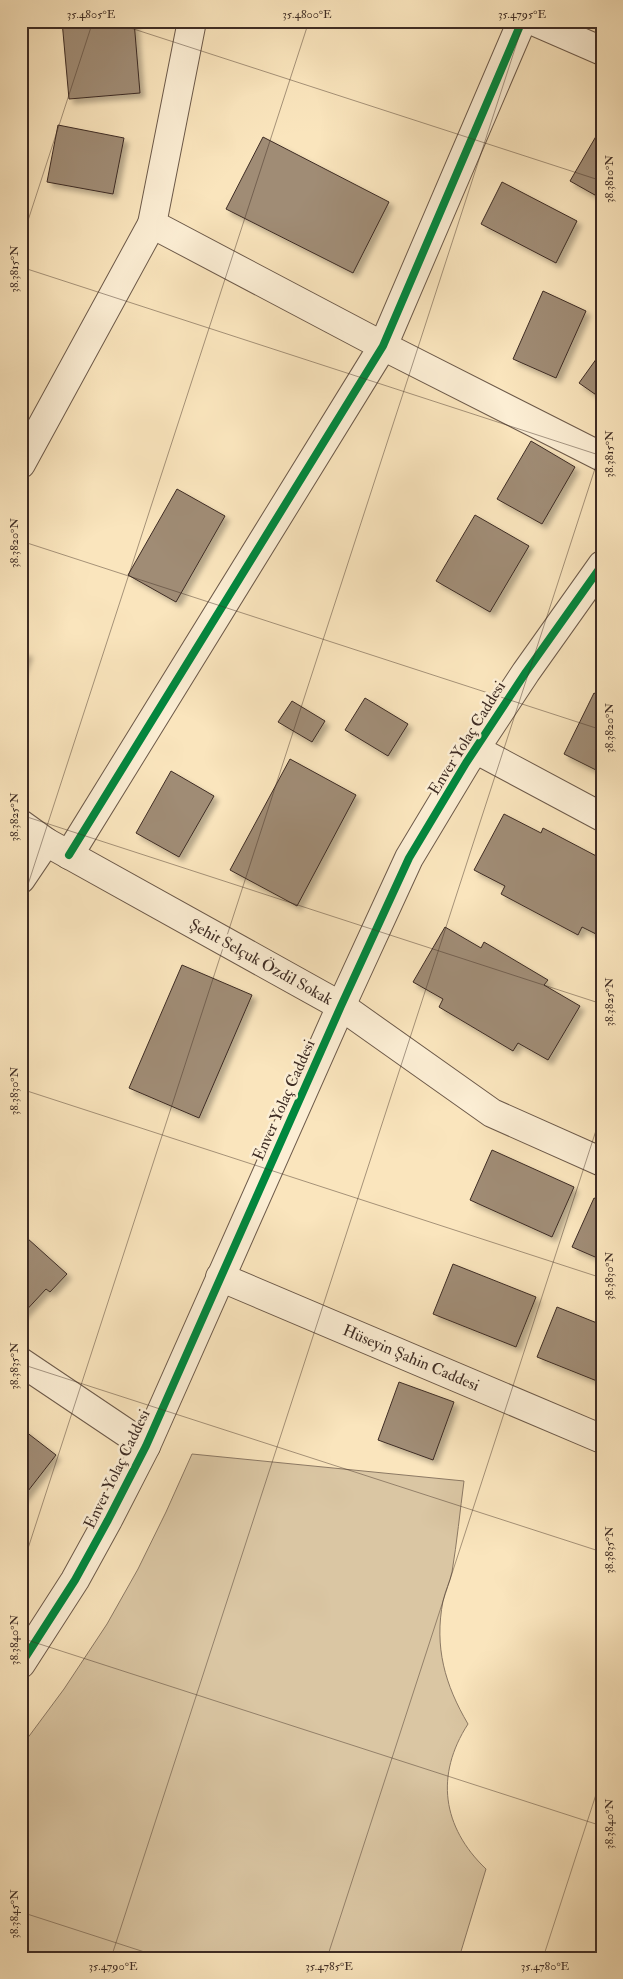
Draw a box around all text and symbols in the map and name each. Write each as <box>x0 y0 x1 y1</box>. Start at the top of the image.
text: 35.4805°E <box>67 7 116 22</box>
text: 35.4800°E <box>282 7 332 22</box>
text: 35.4795°E <box>498 7 546 22</box>
text: 38.3810°N <box>602 155 617 203</box>
text: 38.3815°N <box>7 245 22 293</box>
text: 38.3815°N <box>602 430 617 478</box>
text: 38.3820°N <box>7 518 22 568</box>
street label: Enver Yolaç Caddesi <box>424 677 510 799</box>
text: 38.3820°N <box>602 703 617 753</box>
text: 38.3825°N <box>7 792 22 842</box>
street label: Şehit Selçuk Özdil Sokak <box>186 914 336 1010</box>
text: 38.3825°N <box>602 977 617 1027</box>
street label: Enver Yolaç Caddesi <box>248 1036 320 1164</box>
text: 38.3830°N <box>7 1066 22 1115</box>
text: 38.3830°N <box>602 1251 617 1300</box>
street label: Hüseyin Şahin Caddesi <box>340 1320 482 1396</box>
text: 38.3835°N <box>7 1342 22 1390</box>
street label: Enver Yolaç Caddesi <box>79 1406 155 1532</box>
text: 38.3835°N <box>602 1526 617 1574</box>
text: 38.3840°N <box>7 1615 22 1665</box>
text: 38.3840°N <box>602 1799 617 1849</box>
text: 38.3845°N <box>7 1889 22 1939</box>
text: 35.4790°E <box>88 1959 138 1974</box>
text: 35.4785°E <box>305 1959 353 1974</box>
text: 35.4780°E <box>521 1959 570 1974</box>

